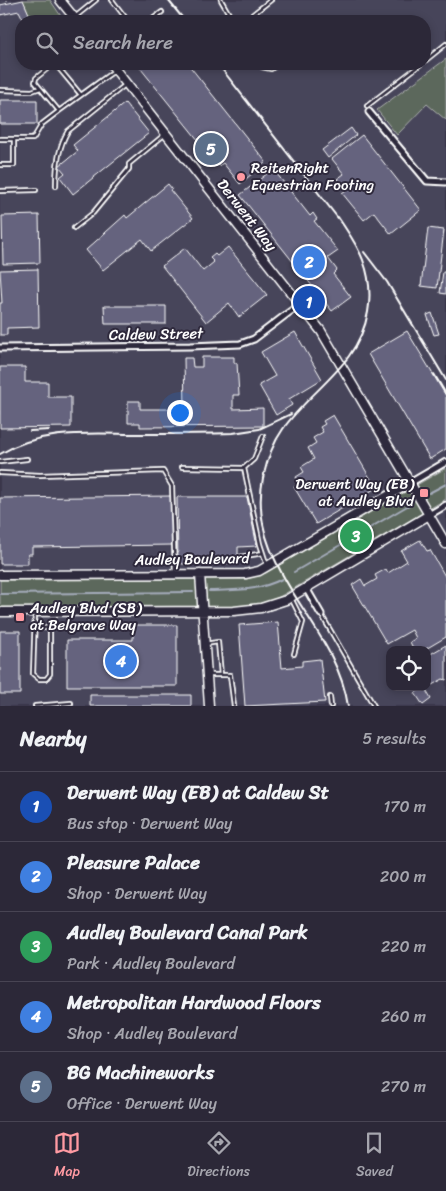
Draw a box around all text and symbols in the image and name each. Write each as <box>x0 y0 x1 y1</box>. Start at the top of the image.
search box <box>15 15 431 70</box>
text: Search here <box>73 26 173 59</box>
icon: search <box>33 29 61 57</box>
pin: 5 <box>195 130 227 168</box>
place label: ReitenRight Equestrian Footing <box>251 155 375 198</box>
marker: ReitenRight Equestrian Footing <box>235 171 247 183</box>
street label: Derwent Way <box>210 173 284 257</box>
pin: 2 <box>293 243 325 281</box>
pin: 1 <box>293 283 325 321</box>
street label: Caldew Street <box>109 320 204 348</box>
your location <box>167 400 193 426</box>
place label: Derwent Way (EB) at Audley Blvd <box>295 471 415 514</box>
marker: Derwent Way (EB) at Audley Blvd <box>418 487 430 499</box>
pin: 3 <box>340 517 372 555</box>
street label: Audley Boulevard <box>133 545 251 573</box>
place label: Audley Blvd (SB) at Belgrave Way <box>29 595 142 638</box>
marker: Audley Blvd (SB) at Belgrave Way <box>14 611 26 623</box>
pin: 4 <box>105 642 137 680</box>
map controls <box>386 646 431 691</box>
button: locate <box>386 646 431 691</box>
text: Nearby <box>20 720 86 758</box>
text: 5 results <box>362 724 426 753</box>
text: Derwent Way (EB) at Caldew St <box>67 776 329 809</box>
text: 1 <box>33 792 39 821</box>
text: 170 m <box>383 792 426 821</box>
text: Bus stop · Derwent Way <box>67 809 232 838</box>
text: Pleasure Palace <box>67 846 200 879</box>
text: 2 <box>31 862 41 891</box>
text: 200 m <box>380 862 426 891</box>
text: Shop · Derwent Way <box>67 879 207 908</box>
text: Audley Boulevard Canal Park <box>67 916 307 949</box>
text: 3 <box>32 932 40 961</box>
text: 220 m <box>381 932 426 961</box>
text: Park · Audley Boulevard <box>67 949 235 978</box>
text: Metropolitan Hardwood Floors <box>67 986 321 1019</box>
text: 4 <box>31 1002 41 1031</box>
text: 260 m <box>381 1002 426 1031</box>
text: Shop · Audley Boulevard <box>67 1019 237 1048</box>
text: BG Machineworks <box>67 1056 214 1089</box>
text: 5 <box>31 1072 41 1101</box>
text: 270 m <box>381 1072 426 1101</box>
text: Office · Derwent Way <box>67 1089 217 1118</box>
tab: Map <box>53 1129 81 1184</box>
tab: Directions <box>187 1129 250 1184</box>
tab: Saved <box>356 1129 393 1184</box>

